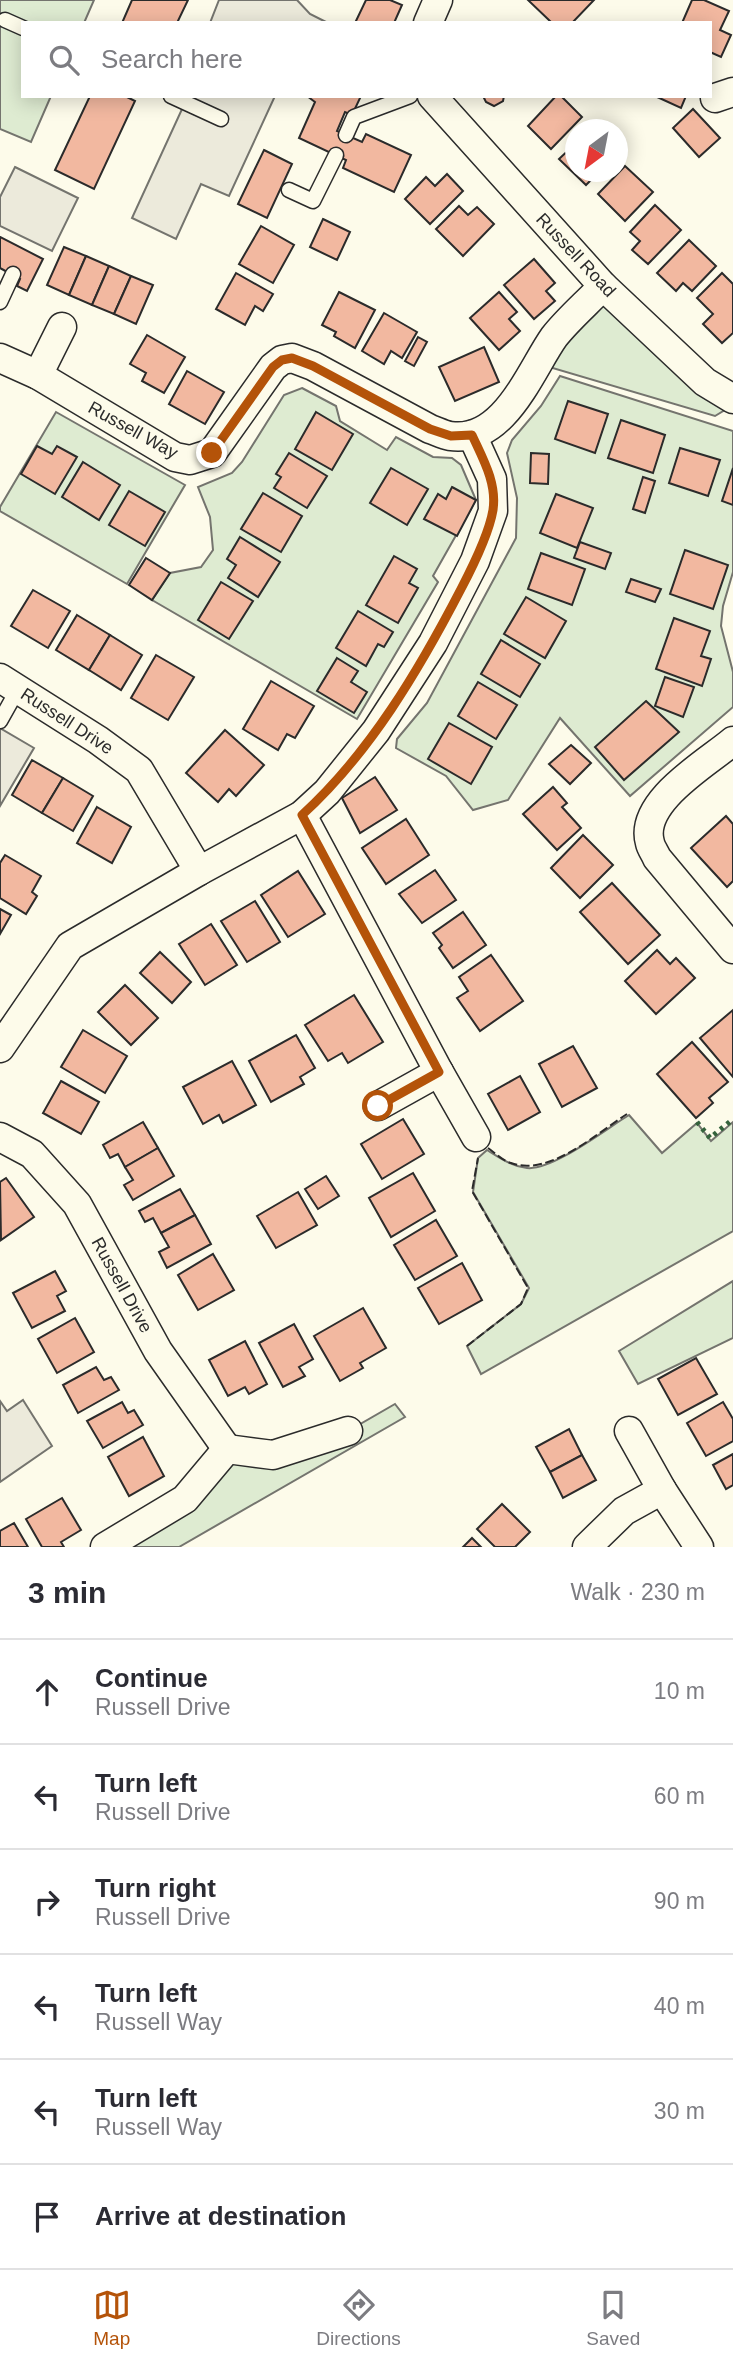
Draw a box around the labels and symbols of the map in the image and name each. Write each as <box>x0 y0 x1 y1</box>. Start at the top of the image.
north arrow <box>565 119 628 182</box>
street label: Russell Road <box>532 209 620 301</box>
street label: Russell Way <box>85 397 181 463</box>
route end <box>196 437 227 468</box>
street label: Russell Drive <box>17 684 117 758</box>
route start <box>362 1090 393 1121</box>
street label: Russell Drive <box>88 1234 156 1336</box>

